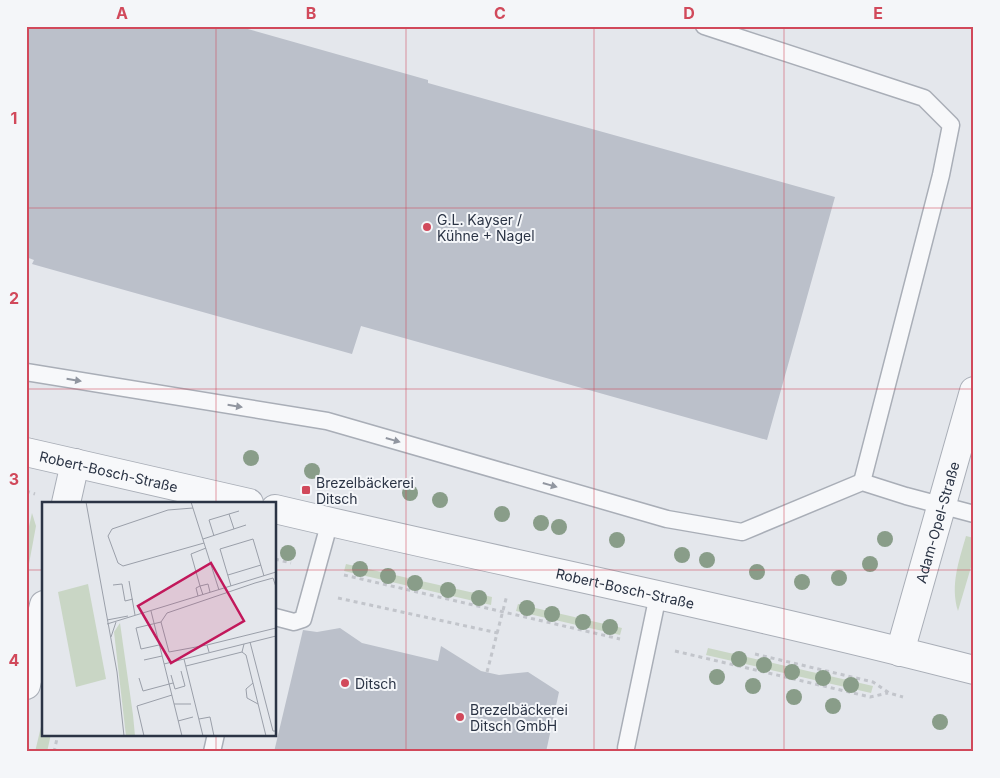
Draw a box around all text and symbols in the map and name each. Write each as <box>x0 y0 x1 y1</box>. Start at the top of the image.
text: A <box>116 3 128 23</box>
text: B <box>306 3 316 23</box>
text: C <box>494 3 506 23</box>
text: D <box>683 3 695 23</box>
text: E <box>873 3 883 23</box>
text: 1 <box>11 108 17 128</box>
place label: G.L. Kayser / Kühne + Nagel <box>437 211 535 244</box>
marker: G.L. Kayser / Kühne + Nagel <box>421 221 433 233</box>
text: 2 <box>9 288 19 308</box>
one-way arrow <box>67 377 83 385</box>
one-way arrow <box>227 403 243 411</box>
one-way arrow <box>386 437 401 445</box>
street label: Robert-Bosch-Straße <box>38 447 180 495</box>
street label: Adam-Opel-Straße <box>912 459 962 585</box>
text: 3 <box>9 469 19 489</box>
place label: Brezelbäckerei Ditsch <box>316 474 414 507</box>
one-way arrow <box>542 482 557 490</box>
marker: Brezelbäckerei Ditsch <box>300 484 312 496</box>
inset map <box>42 502 276 736</box>
street label: Robert-Bosch-Straße <box>554 564 696 611</box>
text: 4 <box>9 650 20 670</box>
place label: Ditsch <box>355 675 397 692</box>
marker: Ditsch <box>339 677 351 689</box>
place label: Brezelbäckerei Ditsch GmbH <box>470 701 568 734</box>
marker: Brezelbäckerei Ditsch GmbH <box>454 711 466 723</box>

